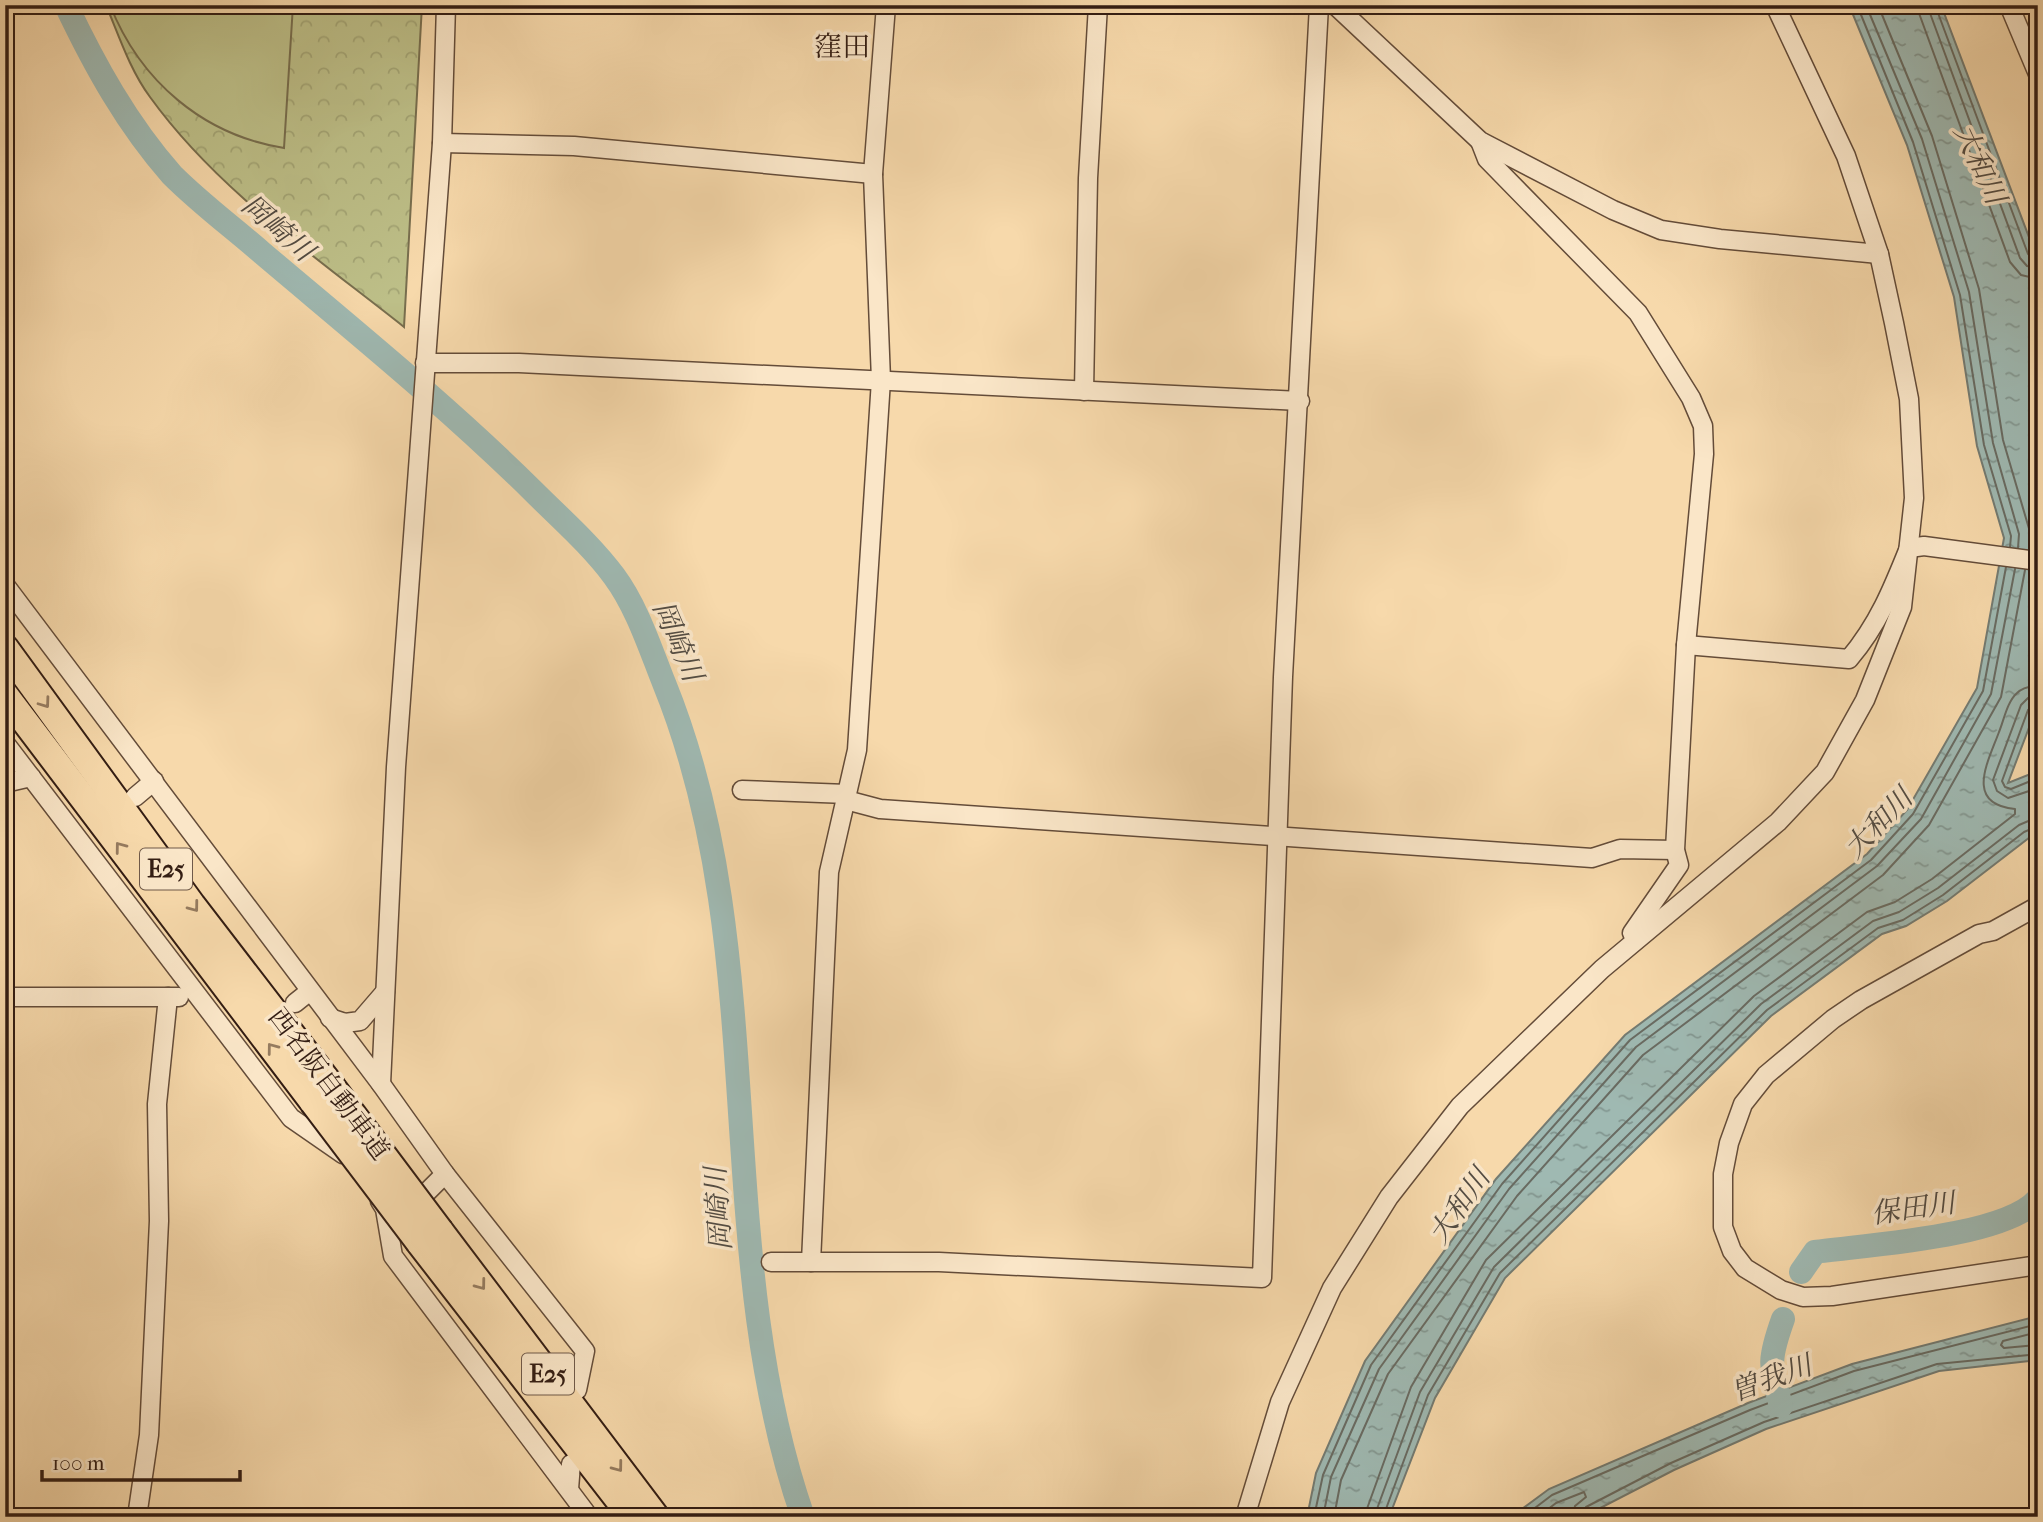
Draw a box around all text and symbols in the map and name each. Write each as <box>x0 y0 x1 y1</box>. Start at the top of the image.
district label: 窪田 <box>814 30 870 63</box>
water label: 大和川 <box>1947 119 2014 212</box>
water label: 岡崎川 <box>235 188 323 270</box>
water label: 岡崎川 <box>646 596 711 689</box>
one-way arrow <box>37 695 50 708</box>
water label: 大和川 <box>1837 779 1921 865</box>
one-way arrow <box>116 842 128 855</box>
road number: E25 <box>140 848 192 890</box>
one-way arrow <box>185 899 198 912</box>
street label: 西名阪自動車道 <box>262 1002 396 1166</box>
one-way arrow <box>268 1043 280 1056</box>
water label: 大和川 <box>1421 1160 1498 1250</box>
water label: 岡崎川 <box>698 1163 737 1252</box>
water label: 保田川 <box>1869 1185 1960 1230</box>
one-way arrow <box>473 1278 485 1290</box>
water label: 曽我川 <box>1726 1347 1819 1408</box>
road number: E25 <box>522 1354 574 1394</box>
scale bar <box>42 1438 240 1482</box>
text: 100 m <box>52 1451 105 1475</box>
one-way arrow <box>610 1459 623 1471</box>

